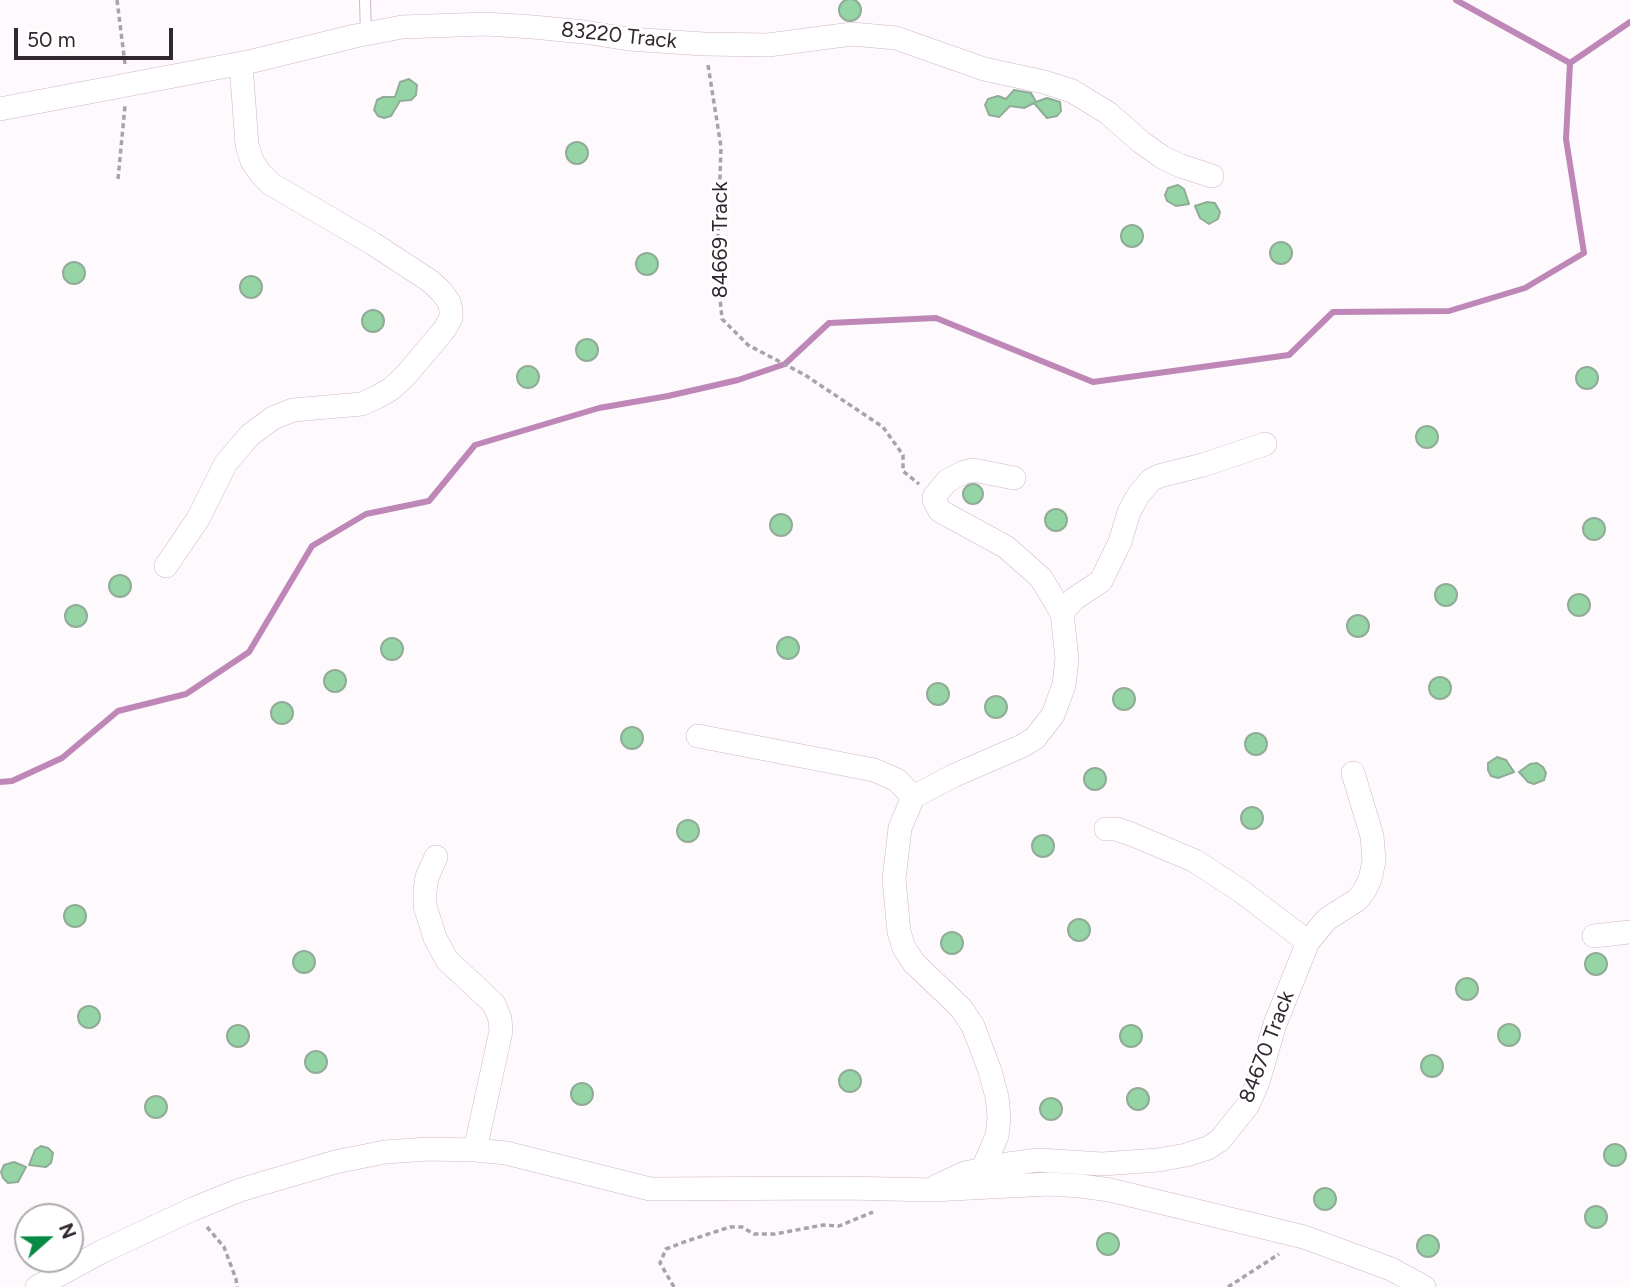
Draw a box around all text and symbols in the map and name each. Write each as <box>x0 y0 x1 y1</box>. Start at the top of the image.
scale bar <box>18 14 177 58</box>
street label: 83220 Track <box>560 17 678 55</box>
text: 50 m <box>27 27 76 52</box>
street label: 84669 Track <box>708 182 734 298</box>
street label: 84670 Track <box>1234 988 1300 1106</box>
north arrow <box>14 1203 84 1273</box>
text: N <box>54 1220 81 1242</box>

